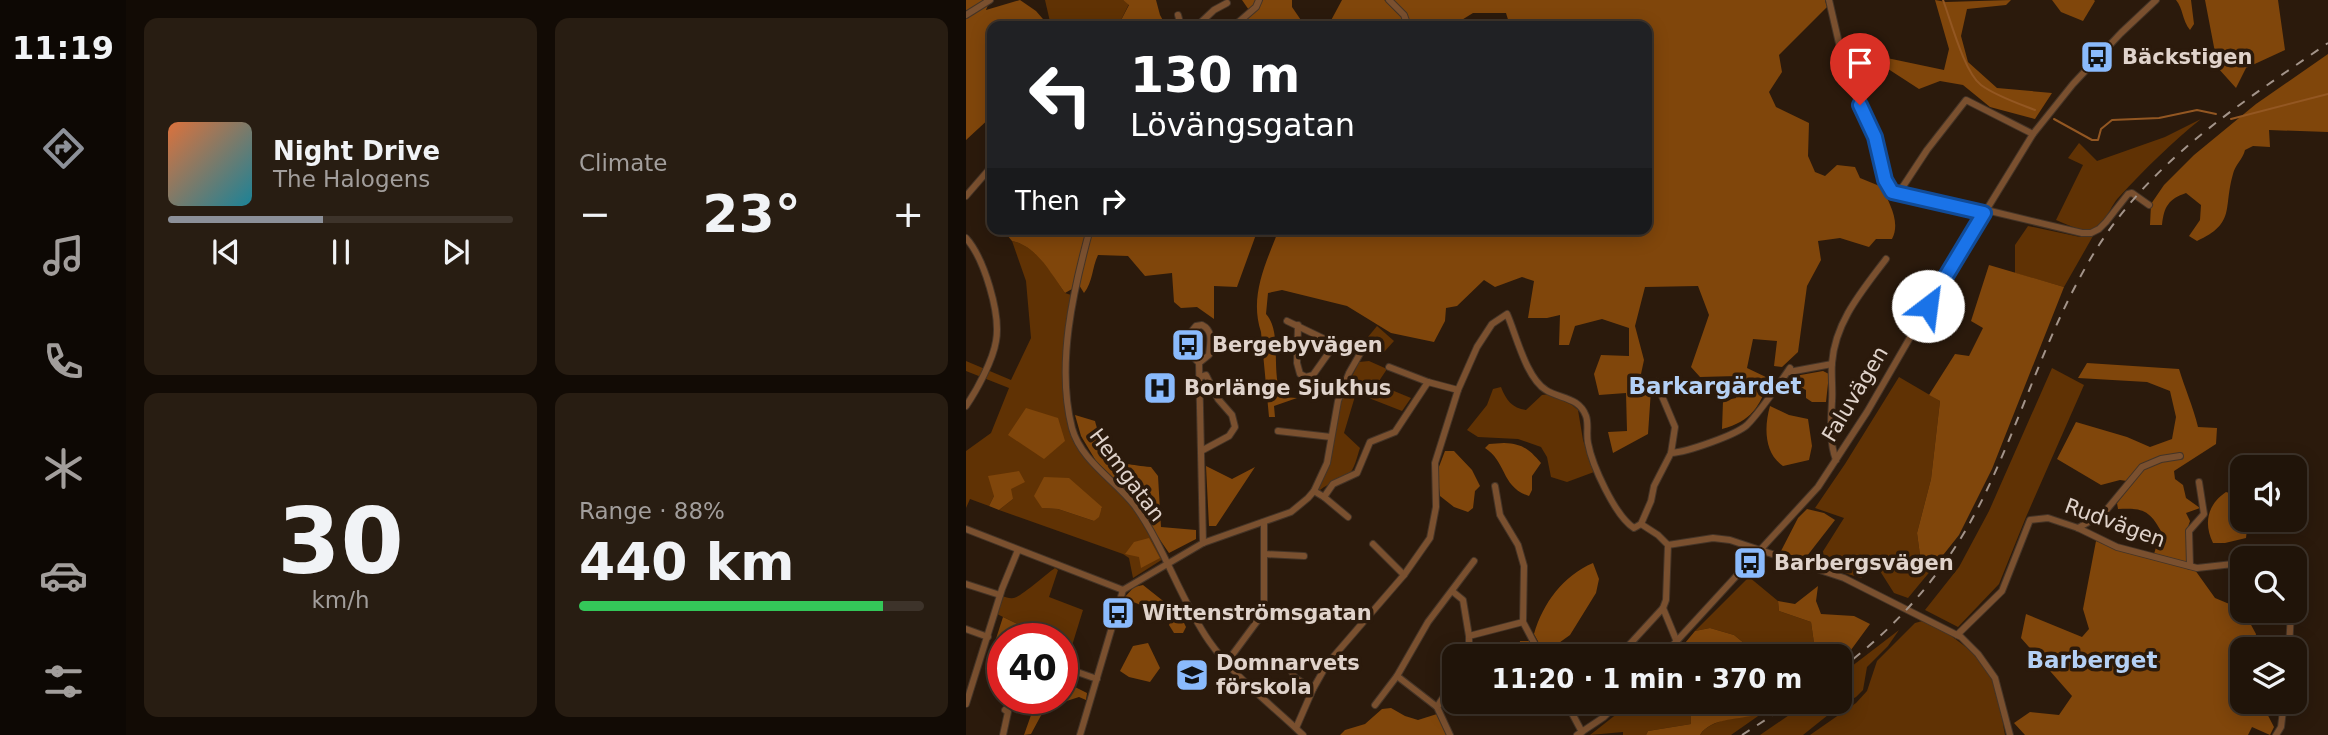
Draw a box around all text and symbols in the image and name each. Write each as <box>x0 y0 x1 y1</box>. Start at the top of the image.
text: 11:19 <box>12 29 114 67</box>
pin <box>1830 33 1890 105</box>
bus stop icon: Bäckstigen <box>2078 38 2116 76</box>
icon: arrive <box>1841 44 1879 82</box>
place label: Bäckstigen <box>2122 45 2253 69</box>
text: 130 m <box>1130 47 1300 104</box>
icon: left <box>1015 49 1106 140</box>
text: Lövängsgatan <box>1130 106 1355 144</box>
icon: directions <box>39 124 88 173</box>
text: Night Drive <box>273 136 440 166</box>
text: Climate <box>579 150 668 176</box>
text: The Halogens <box>273 166 430 192</box>
icon: right <box>1094 182 1132 220</box>
text: 23° <box>702 184 801 244</box>
text: Then <box>1015 186 1080 216</box>
text: − <box>579 192 611 236</box>
text: + <box>892 192 924 236</box>
icon: music <box>39 231 88 280</box>
icon: previous <box>207 233 245 271</box>
icon: pause <box>322 233 360 271</box>
icon: next <box>437 233 475 271</box>
position arrow <box>1891 269 1965 343</box>
bus stop icon: Bergebyvägen <box>1169 326 1207 364</box>
place label: Bergebyvägen <box>1212 333 1383 357</box>
icon: phone <box>39 337 88 386</box>
street label: Faluvägen <box>1817 342 1893 446</box>
hospital icon: Borlänge Sjukhus <box>1141 369 1179 407</box>
district label: Barkargärdet <box>1629 373 1801 399</box>
place label: Borlänge Sjukhus <box>1184 376 1391 400</box>
street label: Hemgatan <box>1084 424 1170 526</box>
icon: climate <box>39 444 88 493</box>
map controls <box>2230 455 2307 714</box>
button: sound <box>2230 455 2307 532</box>
text: 30 <box>277 489 404 594</box>
street label: Rudvägen <box>2061 494 2169 552</box>
text: Range · 88% <box>579 498 725 524</box>
text: 440 km <box>579 532 794 592</box>
bus stop icon: Barbergsvägen <box>1731 544 1769 582</box>
button: search <box>2230 546 2307 623</box>
icon: car <box>39 551 88 600</box>
place label: Barbergsvägen <box>1774 551 1954 575</box>
text: km/h <box>311 587 370 613</box>
bus stop icon: Wittenströmsgatan <box>1099 594 1137 632</box>
place label: Wittenströmsgatan <box>1142 601 1372 625</box>
speed limit sign: 40 <box>987 623 1078 714</box>
button: layers <box>2230 637 2307 714</box>
district label: Barberget <box>2027 647 2157 673</box>
place label: Domnarvets förskola <box>1216 651 1360 699</box>
school or university icon: Domnarvets förskola <box>1173 656 1211 694</box>
icon: filters <box>39 657 88 706</box>
text: 11:20 · 1 min · 370 m <box>1492 664 1802 694</box>

